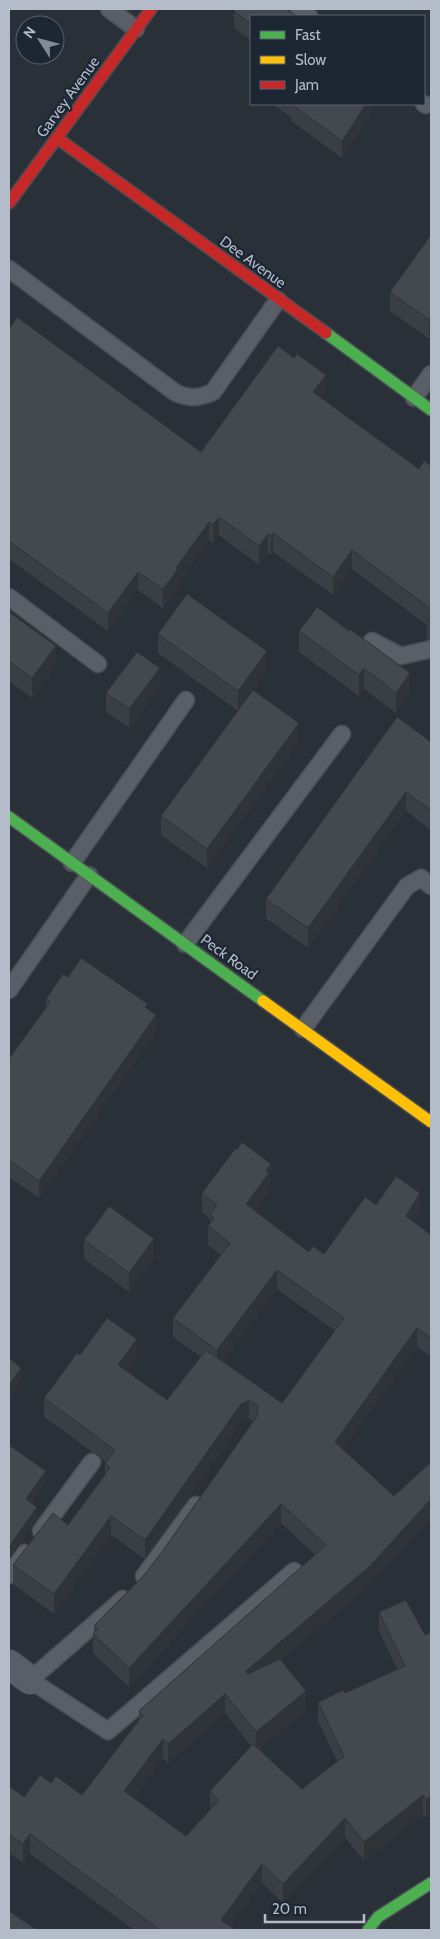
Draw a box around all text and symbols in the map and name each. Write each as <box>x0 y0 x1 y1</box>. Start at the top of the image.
north arrow <box>15 15 65 65</box>
legend <box>250 15 425 105</box>
text: N <box>19 23 40 42</box>
text: Fast <box>295 26 320 44</box>
text: Slow <box>295 51 326 69</box>
street label: Garvey Avenue <box>33 53 104 141</box>
text: Jam <box>294 76 319 94</box>
street label: Dee Avenue <box>217 232 290 292</box>
street label: Peck Road <box>197 930 261 984</box>
scale bar <box>265 1892 364 1924</box>
text: 20 m <box>272 1900 307 1918</box>

